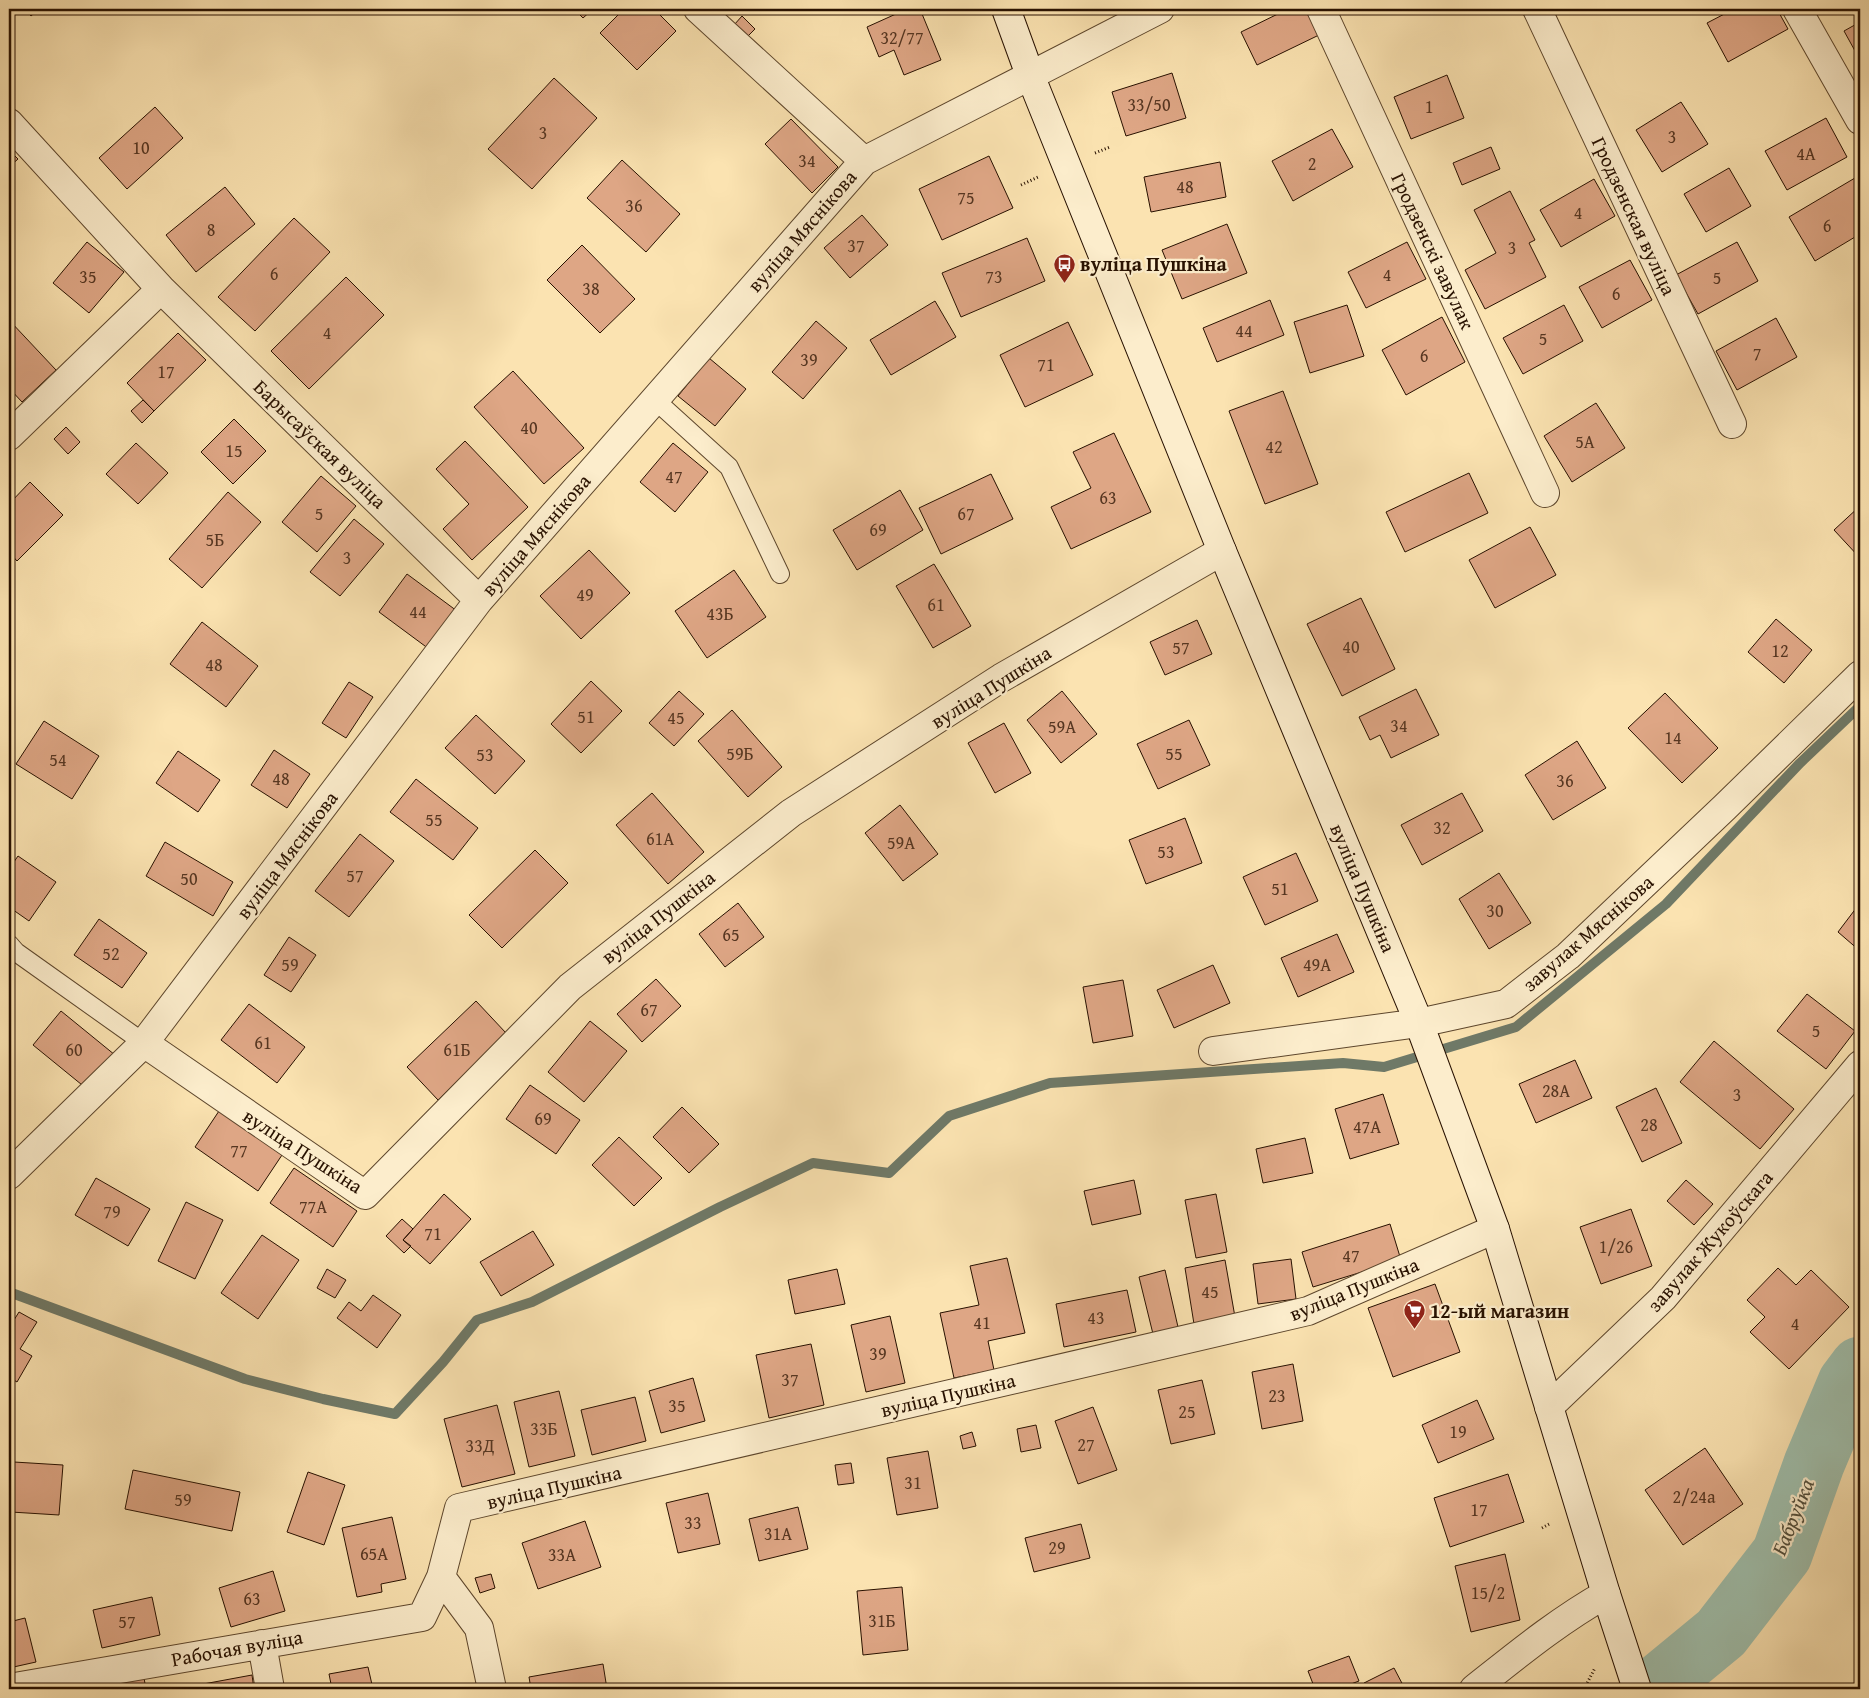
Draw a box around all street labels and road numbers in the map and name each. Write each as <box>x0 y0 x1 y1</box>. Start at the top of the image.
street label: Гродзенская вуліца <box>1585 132 1684 300</box>
street label: вуліца Мяснікова <box>740 163 863 298</box>
street label: Гродзенскі завулак <box>1384 168 1483 334</box>
street label: Барысаўская вуліца <box>247 372 394 515</box>
street label: вуліца Мяснікова <box>474 467 597 602</box>
street label: вуліца Пушкіна <box>925 638 1057 735</box>
street label: вуліца Мяснікова <box>229 784 345 925</box>
street label: вуліца Пушкіна <box>1323 819 1404 957</box>
street label: вуліца Пушкіна <box>595 863 721 970</box>
street label: завулак Мяснікова <box>1516 867 1660 998</box>
street label: вуліца Пушкіна <box>238 1101 369 1200</box>
street label: завулак Жукоўскага <box>1640 1163 1780 1318</box>
street label: вуліца Пушкіна <box>1285 1249 1423 1328</box>
street label: вуліца Пушкіна <box>878 1365 1018 1424</box>
street label: вуліца Пушкіна <box>484 1457 624 1516</box>
street label: Рабочая вуліца <box>169 1622 305 1673</box>

